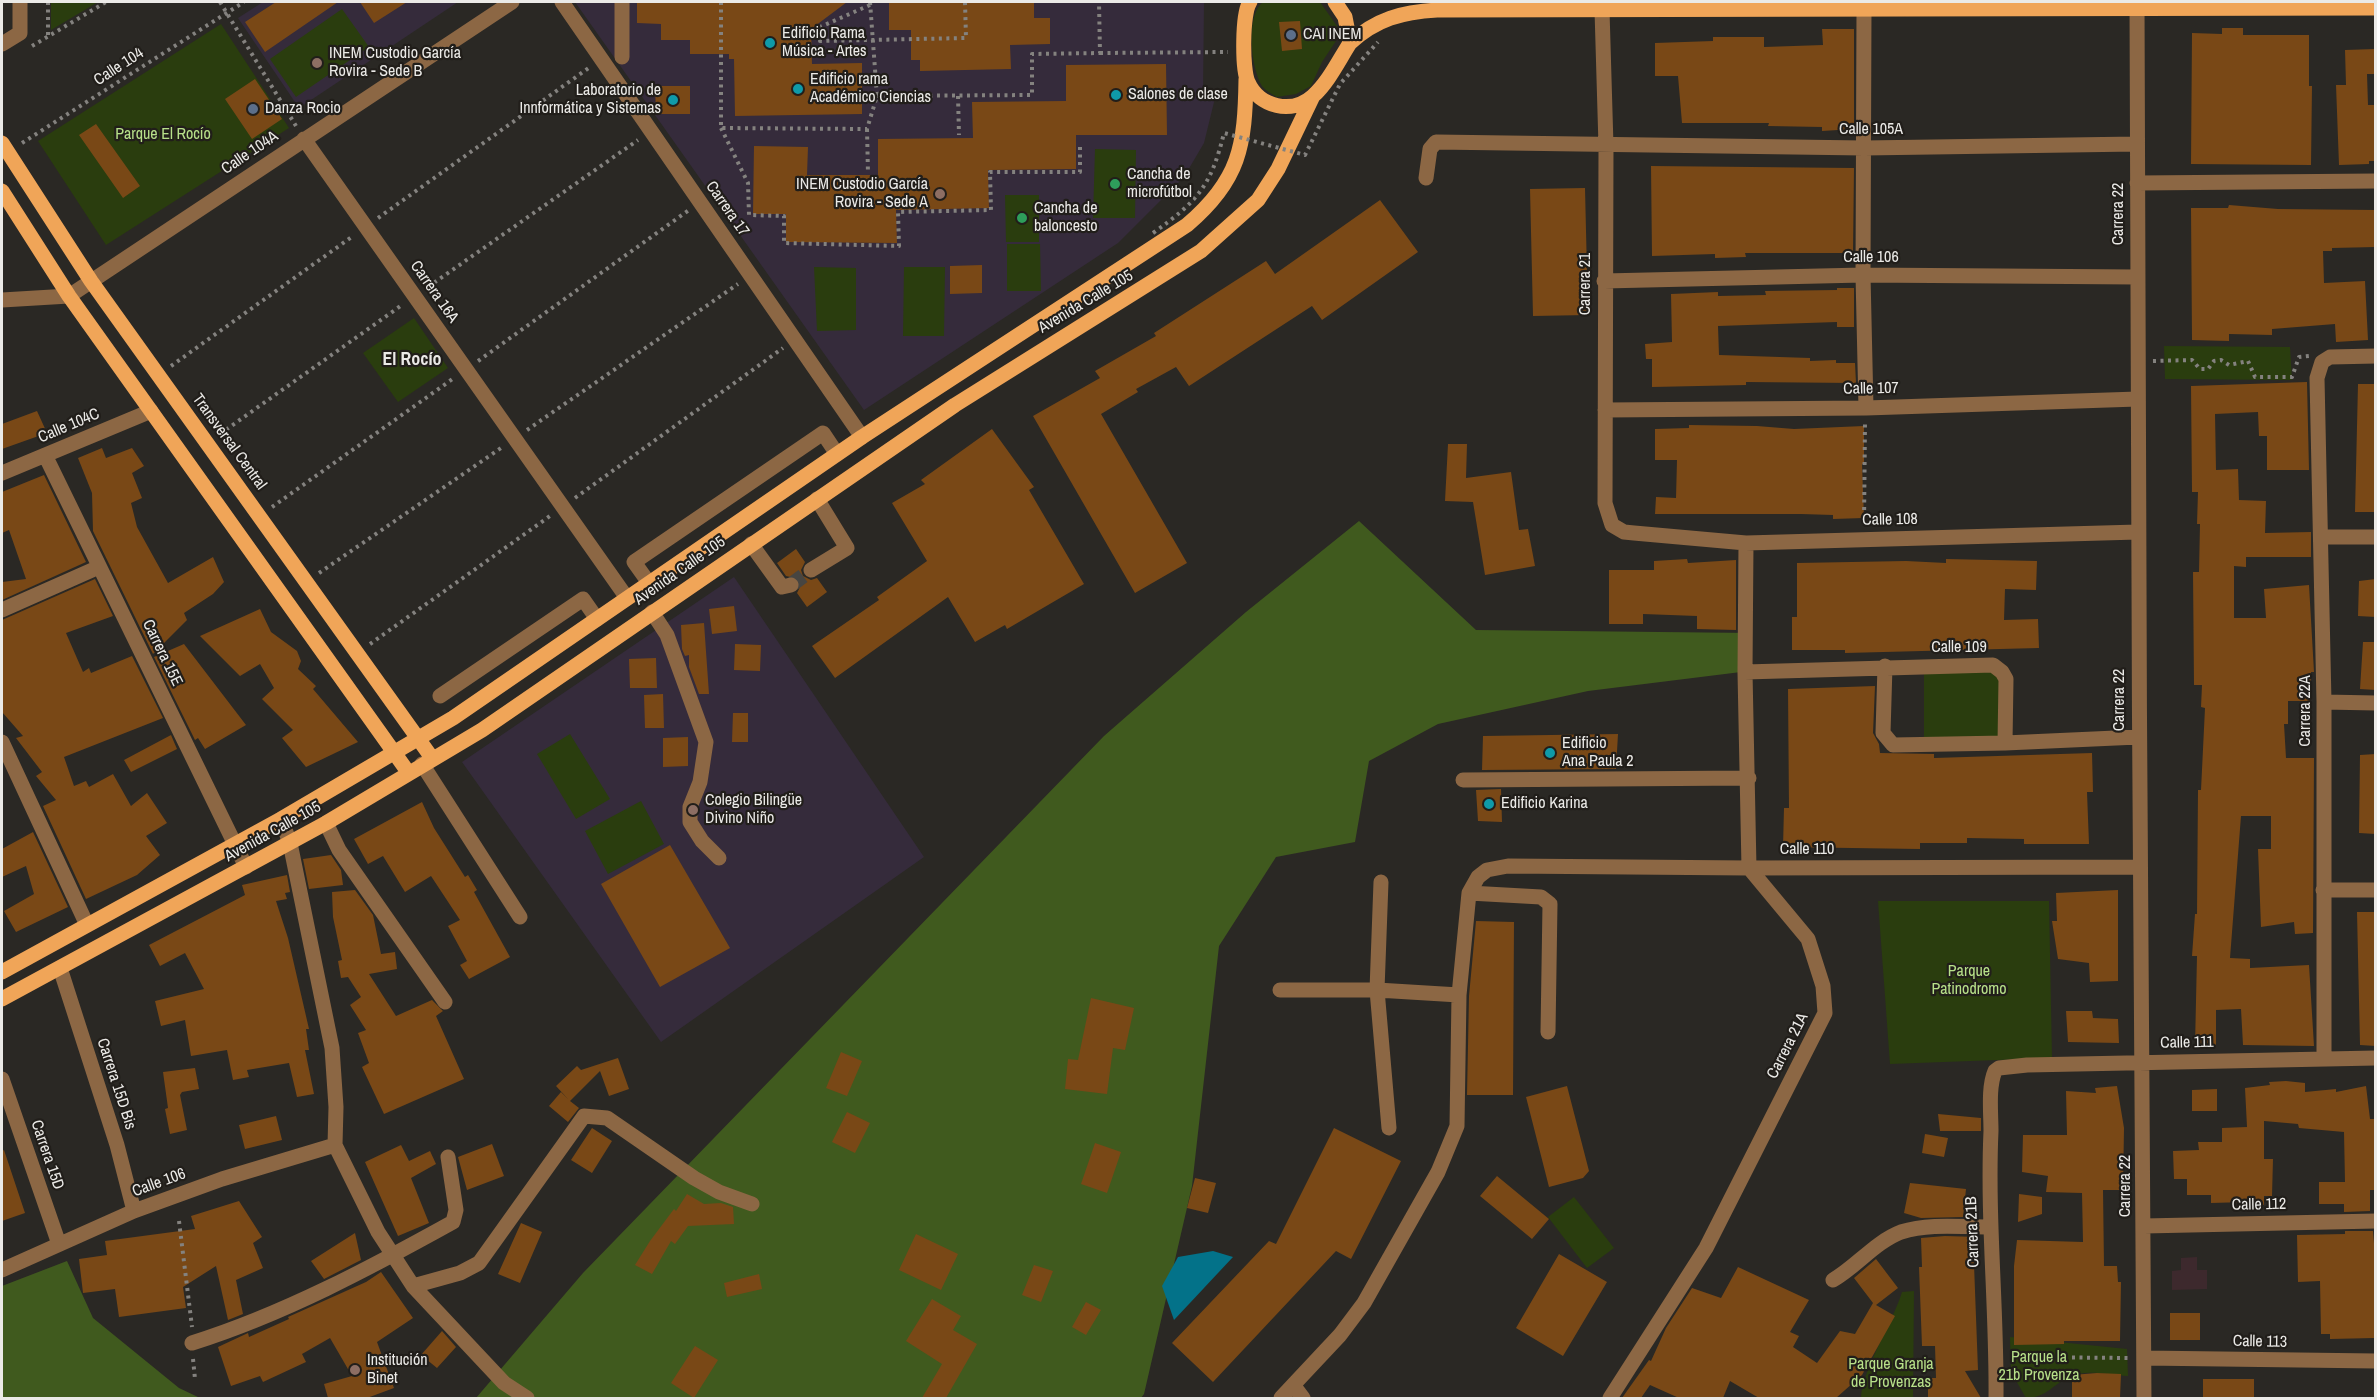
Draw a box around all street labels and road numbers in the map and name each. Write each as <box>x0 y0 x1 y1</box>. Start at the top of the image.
street label: Calle 104 <box>91 44 147 90</box>
street label: Calle 105A <box>1839 120 1903 140</box>
street label: Calle 104A <box>218 127 282 179</box>
street label: Carrera 17 <box>701 178 753 240</box>
street label: Carrera 22 <box>2109 183 2129 245</box>
street label: Calle 106 <box>1843 248 1899 268</box>
street label: Carrera 21 <box>1576 253 1596 315</box>
street label: Carrera 16A <box>406 257 462 327</box>
street label: Avenida Calle 105 <box>1035 266 1137 338</box>
street label: Calle 107 <box>1843 379 1899 399</box>
street label: Transversal Central <box>188 390 270 494</box>
street label: Calle 104C <box>35 404 103 448</box>
street label: Calle 108 <box>1862 510 1918 530</box>
street label: Avenida Calle 105 <box>631 532 729 610</box>
street label: Carrera 15E <box>138 617 186 689</box>
street label: Calle 109 <box>1931 638 1987 658</box>
street label: Carrera 22 <box>2110 669 2130 731</box>
street label: Carrera 22A <box>2296 675 2316 747</box>
street label: Avenida Calle 105 <box>222 798 324 866</box>
street label: Calle 110 <box>1780 840 1834 860</box>
street label: Carrera 21A <box>1763 1010 1813 1082</box>
street label: Calle 111 <box>2160 1033 2214 1053</box>
street label: Carrera 15D Bis <box>92 1036 140 1132</box>
street label: Carrera 15D <box>26 1118 68 1192</box>
street label: Carrera 22 <box>2116 1155 2136 1217</box>
street label: Calle 106 <box>130 1165 188 1201</box>
street label: Calle 112 <box>2232 1195 2286 1215</box>
street label: Carrera 21B <box>1962 1196 1984 1268</box>
street label: Calle 113 <box>2233 1332 2287 1352</box>

